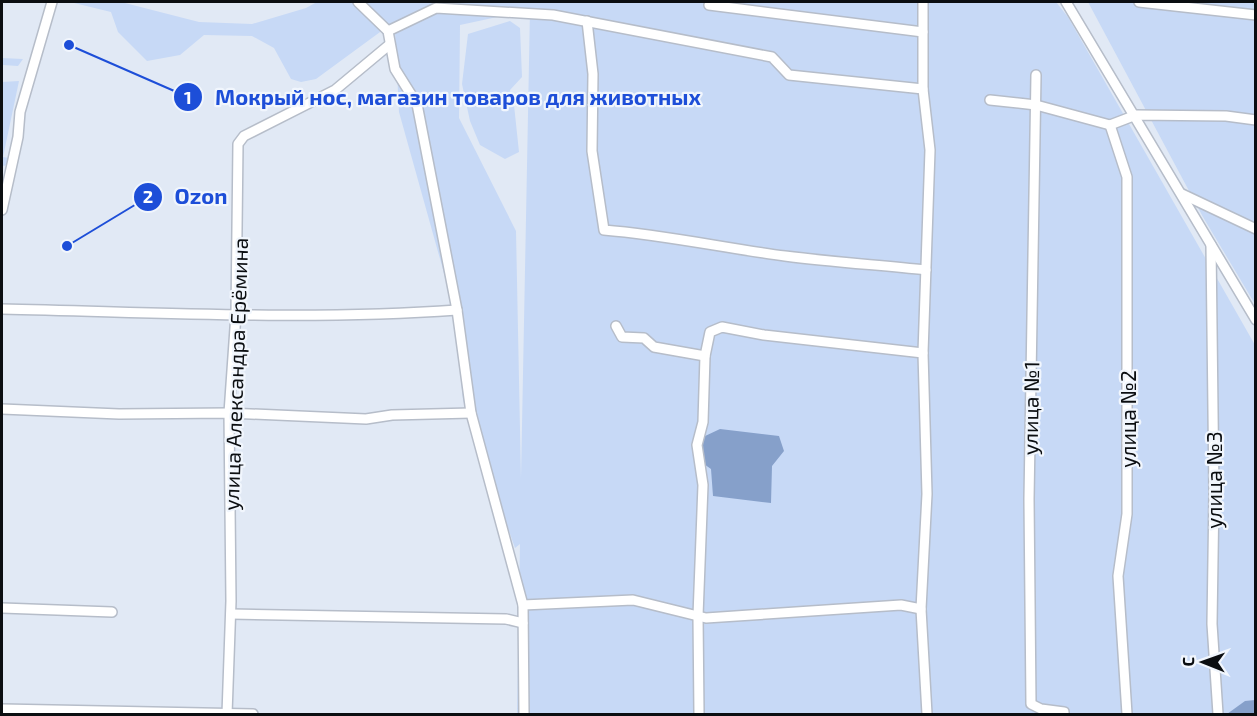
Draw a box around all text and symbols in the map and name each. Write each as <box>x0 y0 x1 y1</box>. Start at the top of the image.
callout: Мокрый нос, магазин товаров для животных <box>173 77 713 117</box>
text: Мокрый нос, магазин товаров для животных <box>215 83 701 109</box>
text: 1 <box>184 86 192 108</box>
callout: Ozon <box>133 177 240 217</box>
text: Ozon <box>175 182 227 208</box>
text: 2 <box>143 185 153 207</box>
street label: улица Александра Ерёмина <box>218 237 253 511</box>
street label: улица №1 <box>1017 361 1044 455</box>
street label: улица №2 <box>1115 370 1141 468</box>
street label: улица №3 <box>1201 431 1227 529</box>
north arrow <box>1173 632 1233 692</box>
text: С <box>1178 657 1197 667</box>

